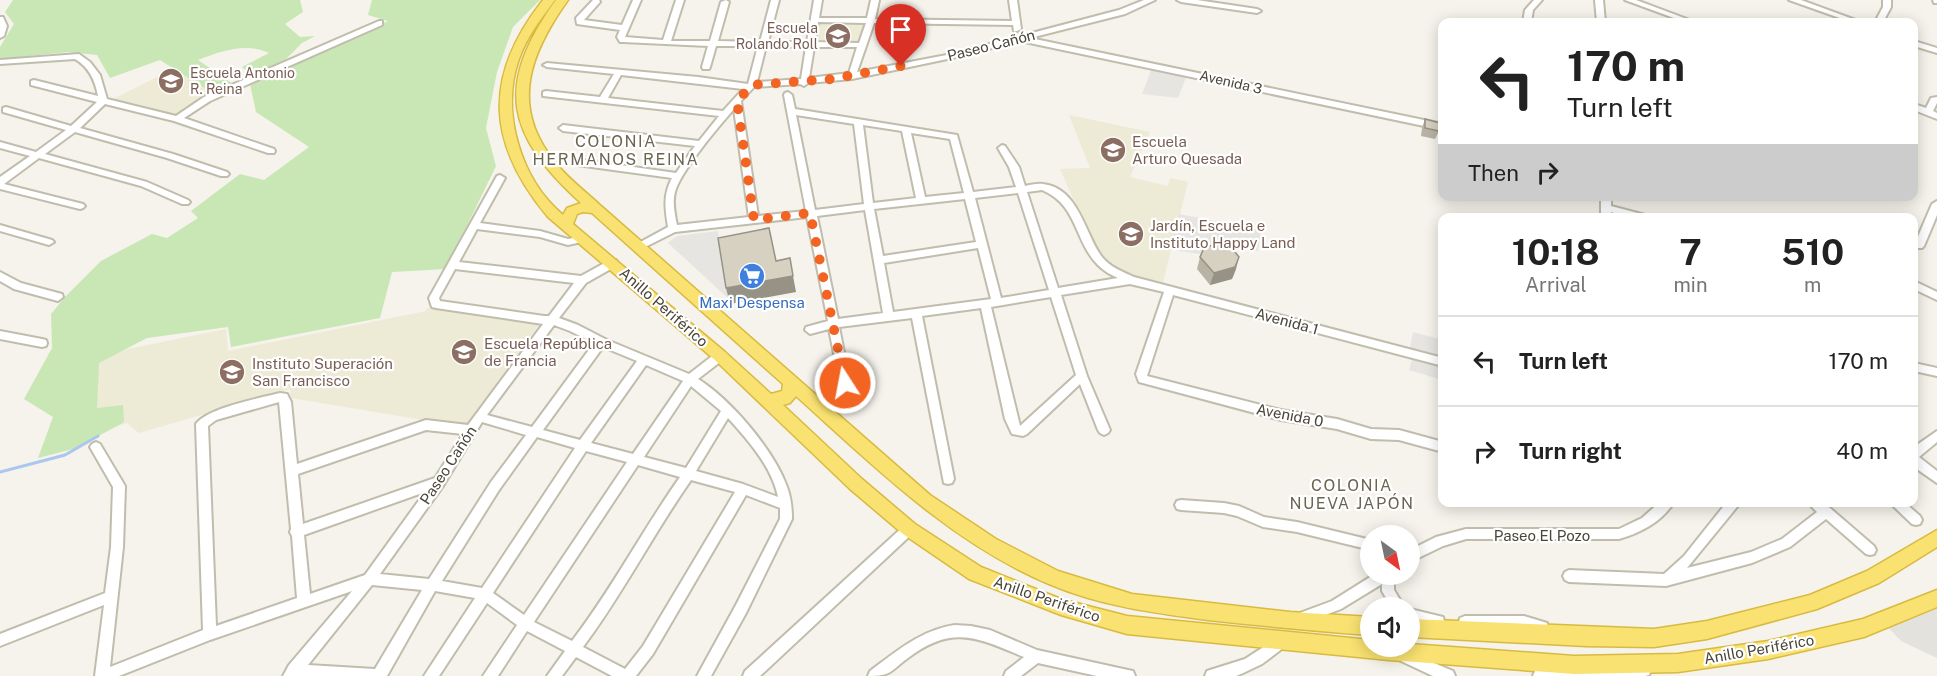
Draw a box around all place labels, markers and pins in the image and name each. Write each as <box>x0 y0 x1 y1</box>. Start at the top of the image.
pin <box>875 4 926 66</box>
place label: Escuela Rolando Roll <box>736 20 818 52</box>
school or university icon: Escuela Rolando Roll <box>823 21 853 51</box>
place label: Escuela Antonio R. Reina <box>190 65 295 97</box>
school or university icon: Escuela Antonio R. Reina <box>156 66 186 96</box>
place label: Escuela Arturo Quesada <box>1132 133 1242 167</box>
school or university icon: Escuela Arturo Quesada <box>1098 135 1128 165</box>
place label: Jardín, Escuela e Instituto Happy Land <box>1150 217 1295 251</box>
school or university icon: Jardín, Escuela e Instituto Happy Land <box>1116 219 1146 249</box>
supermarket icon: Maxi Despensa <box>737 261 767 291</box>
place label: Maxi Despensa <box>699 294 805 311</box>
place label: Escuela República de Francia <box>484 335 612 369</box>
school or university icon: Escuela República de Francia <box>449 337 479 367</box>
place label: Instituto Superación San Francisco <box>252 355 393 389</box>
school or university icon: Instituto Superación San Francisco <box>217 357 247 387</box>

